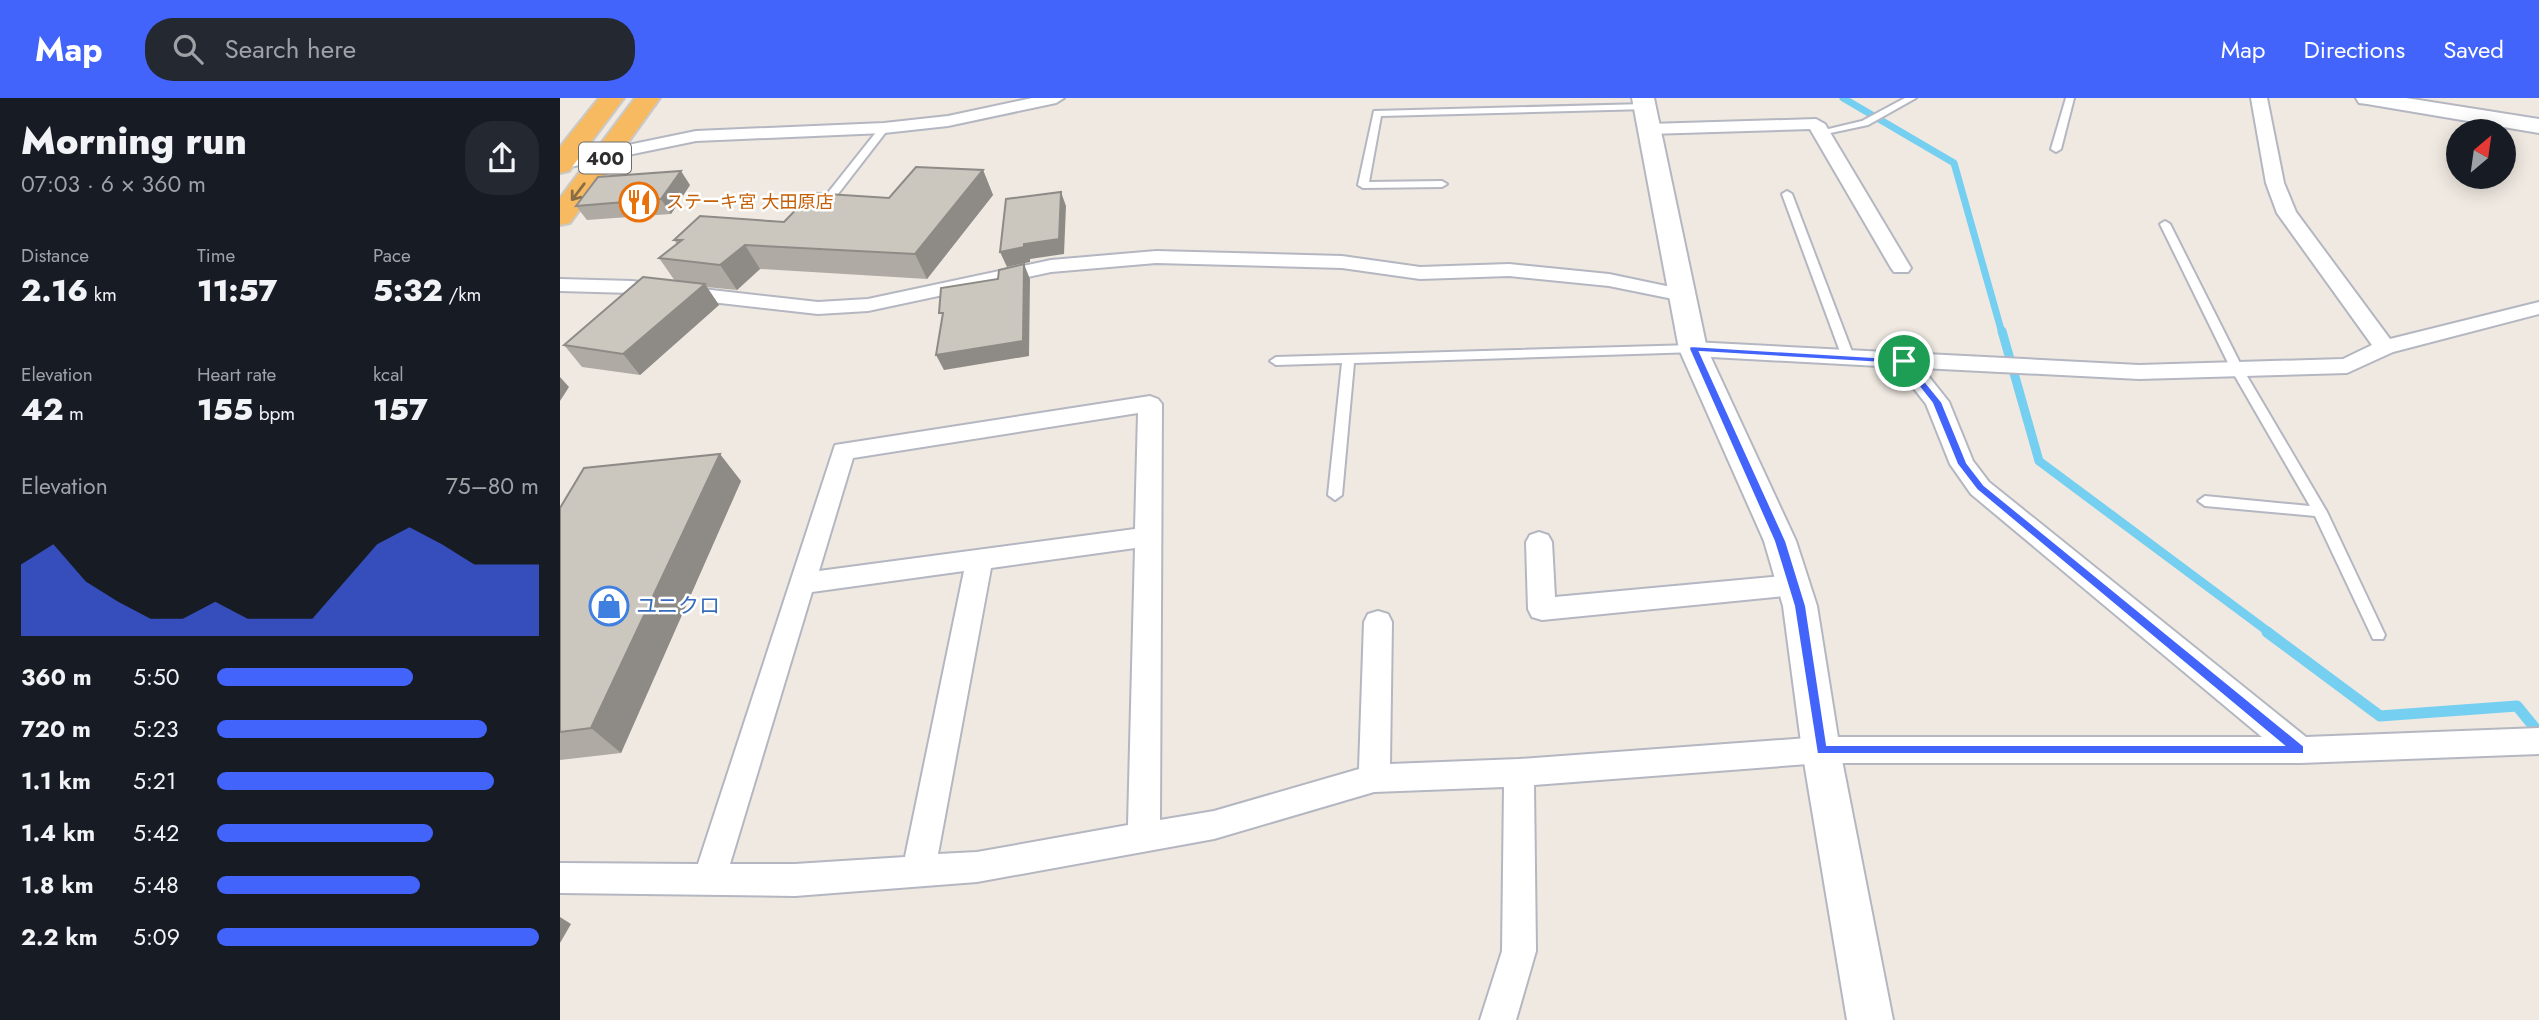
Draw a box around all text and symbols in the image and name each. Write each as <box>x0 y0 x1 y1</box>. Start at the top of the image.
search box <box>145 18 635 81</box>
text: Map <box>35 26 103 73</box>
icon: search <box>169 30 207 68</box>
text: Search here <box>225 30 356 68</box>
text: Map <box>2221 32 2266 67</box>
text: Directions <box>2304 32 2405 67</box>
text: Saved <box>2443 32 2504 67</box>
text: Morning run <box>21 113 247 168</box>
north arrow <box>2446 119 2516 189</box>
map controls <box>2446 119 2516 189</box>
button: share <box>465 121 539 195</box>
road number: 400 <box>579 142 631 174</box>
text: 07:03 · 6 × 360 m <box>21 167 206 201</box>
restaurant icon: ステーキ宮 大田原店 <box>618 181 660 223</box>
one-way arrow <box>571 182 586 201</box>
place label: ステーキ宮 大田原店 <box>666 189 833 215</box>
text: Distance <box>21 242 89 269</box>
text: Time <box>197 242 235 269</box>
text: Pace <box>373 242 411 269</box>
text: 2.16 <box>21 269 88 312</box>
text: 11:57 <box>197 269 277 312</box>
text: 5:32 <box>373 269 443 312</box>
text: km <box>88 281 117 308</box>
text: /km <box>443 281 481 308</box>
pin <box>1874 331 1934 391</box>
icon: arrive <box>1885 342 1923 380</box>
text: Elevation <box>21 361 93 388</box>
text: Heart rate <box>197 361 276 388</box>
text: kcal <box>373 361 404 388</box>
text: 42 <box>21 388 63 431</box>
text: 155 <box>197 388 253 431</box>
text: 157 <box>373 388 428 431</box>
text: m <box>63 400 84 427</box>
text: bpm <box>253 400 295 427</box>
text: Elevation <box>21 469 108 503</box>
text: 75–80 m <box>446 469 539 503</box>
shop icon: ユニクロ <box>588 585 630 627</box>
place label: ユニクロ <box>636 591 720 621</box>
text: 360 m <box>21 660 92 694</box>
text: 5:50 <box>133 660 180 694</box>
text: 720 m <box>21 712 91 746</box>
text: 5:23 <box>133 712 179 746</box>
text: 1.1 km <box>21 764 91 798</box>
text: 5:21 <box>133 764 176 798</box>
text: 1.4 km <box>21 816 95 850</box>
text: 5:42 <box>133 816 179 850</box>
text: 1.8 km <box>21 868 94 902</box>
text: 5:48 <box>133 868 179 902</box>
text: 2.2 km <box>21 920 98 954</box>
text: 5:09 <box>133 920 180 954</box>

